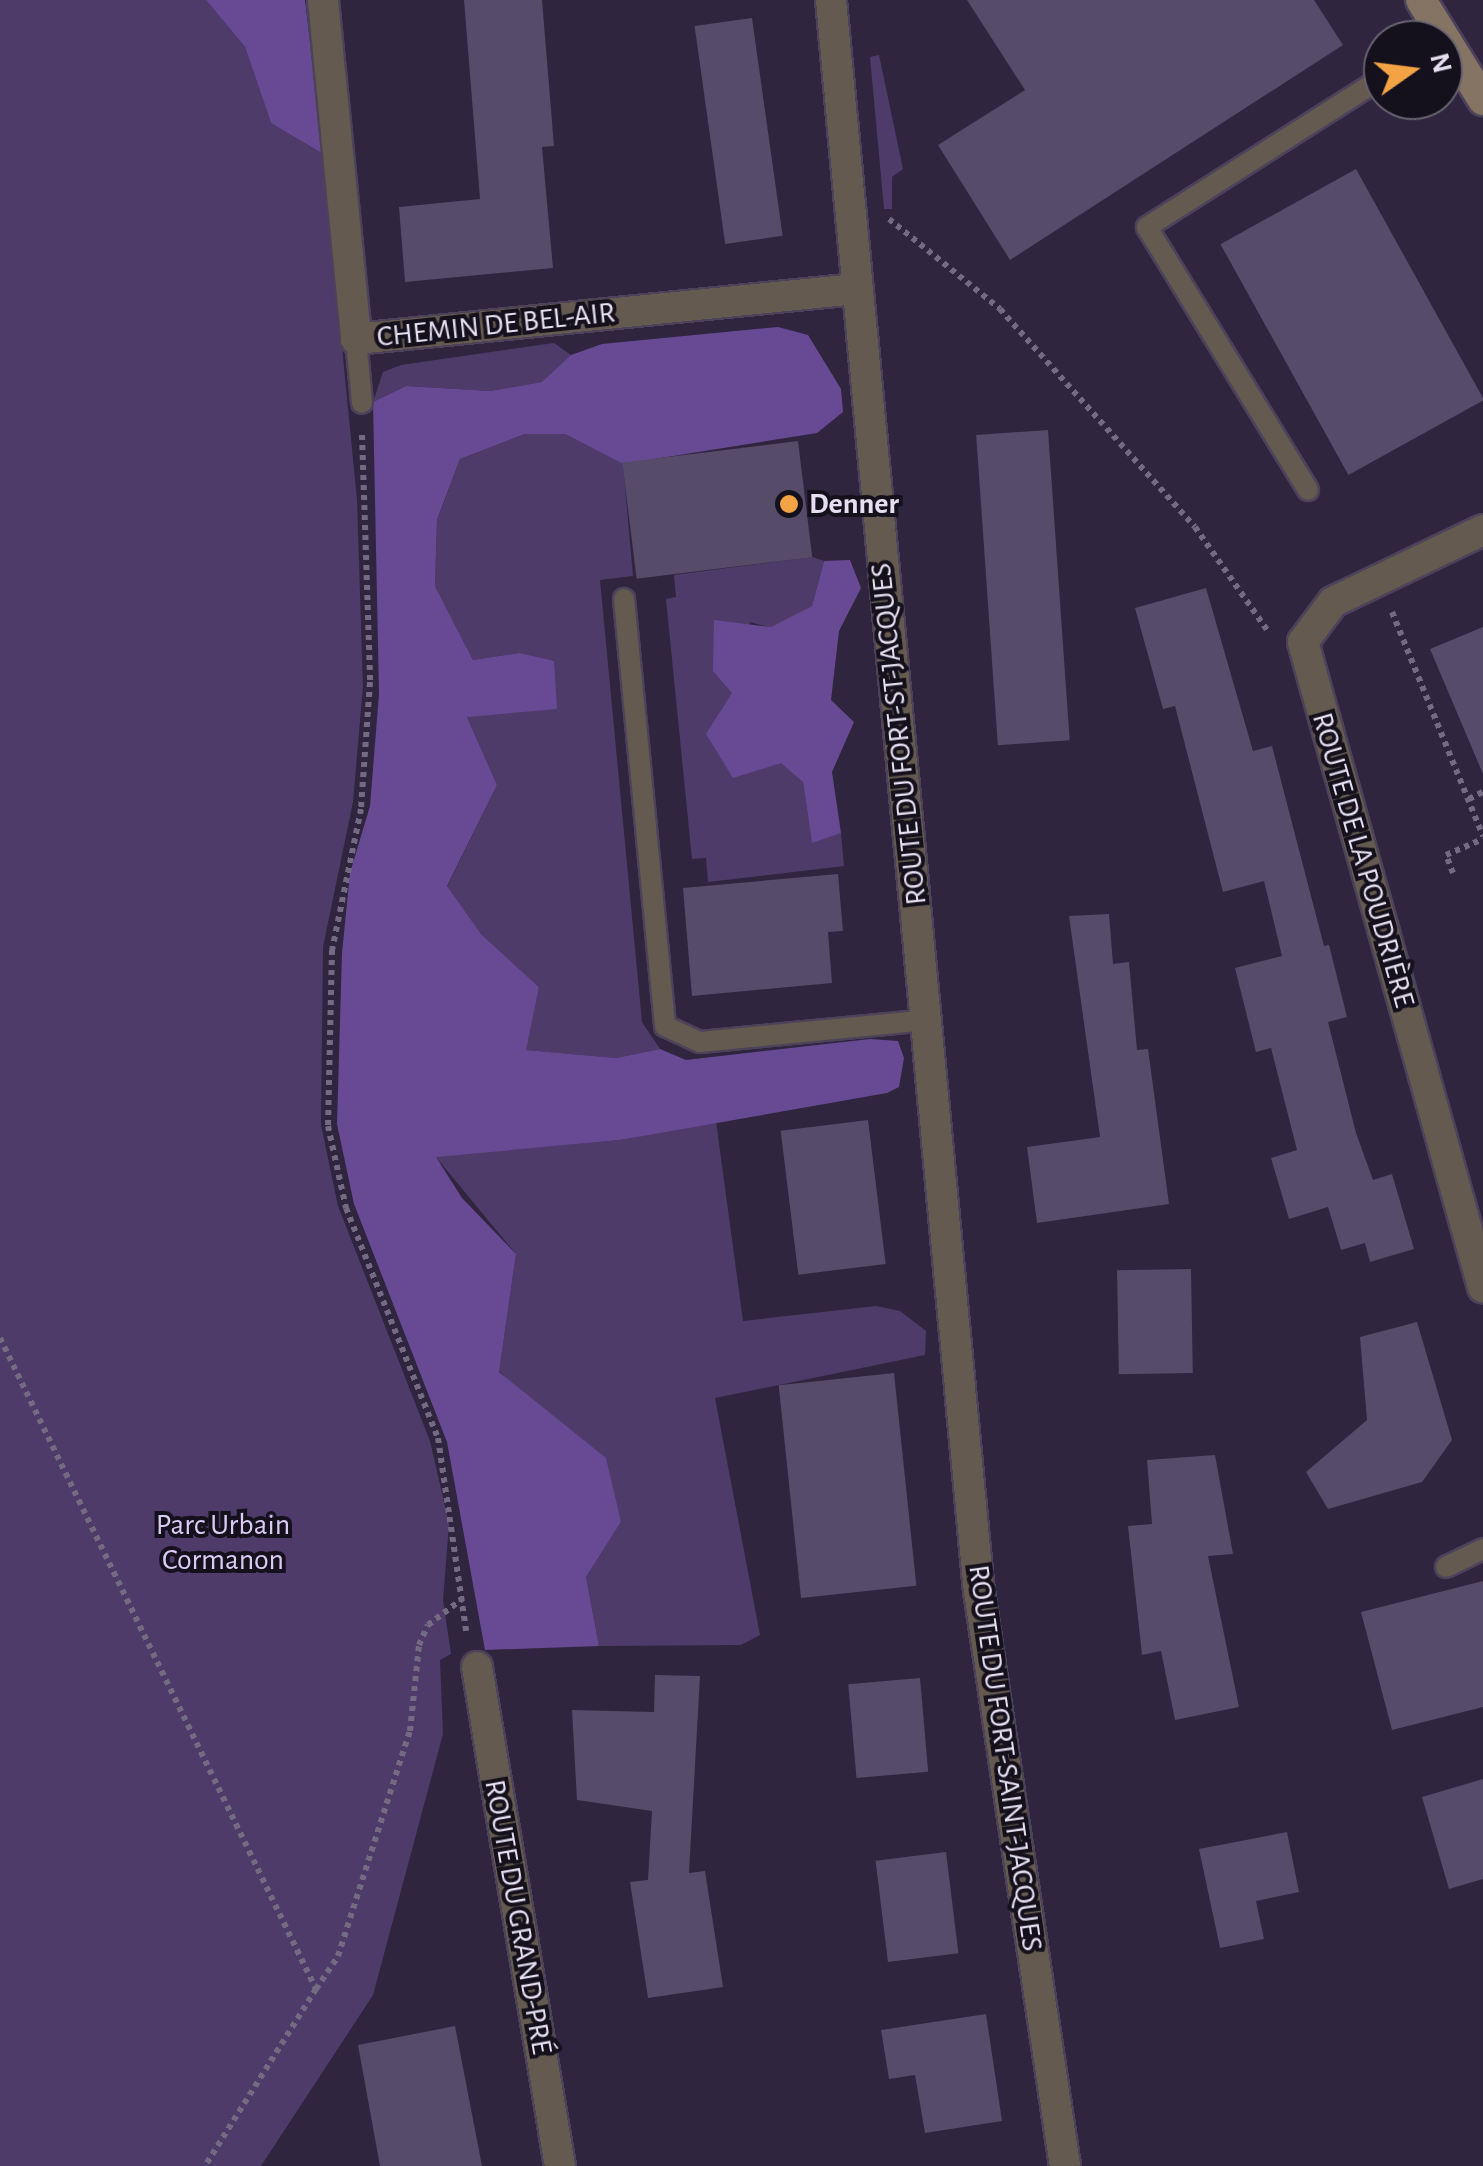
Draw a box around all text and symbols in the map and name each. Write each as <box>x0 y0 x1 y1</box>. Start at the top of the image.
north arrow <box>1363 20 1463 120</box>
text: N <box>1424 50 1456 76</box>
street label: CHEMIN DE BEL-AIR <box>375 295 617 355</box>
place label: Denner <box>809 486 899 522</box>
marker: Denner <box>778 493 800 515</box>
street label: ROUTE DU FORT-ST-JACQUES <box>863 561 935 907</box>
street label: ROUTE DE LA POUDRIÈRE <box>1304 708 1422 1012</box>
park label: Parc Urbain Cormanon <box>156 1507 290 1578</box>
street label: ROUTE DU FORT-SAINT-JACQUES <box>960 1563 1050 1953</box>
street label: ROUTE DU GRAND-PRÉ <box>476 1777 560 2057</box>

